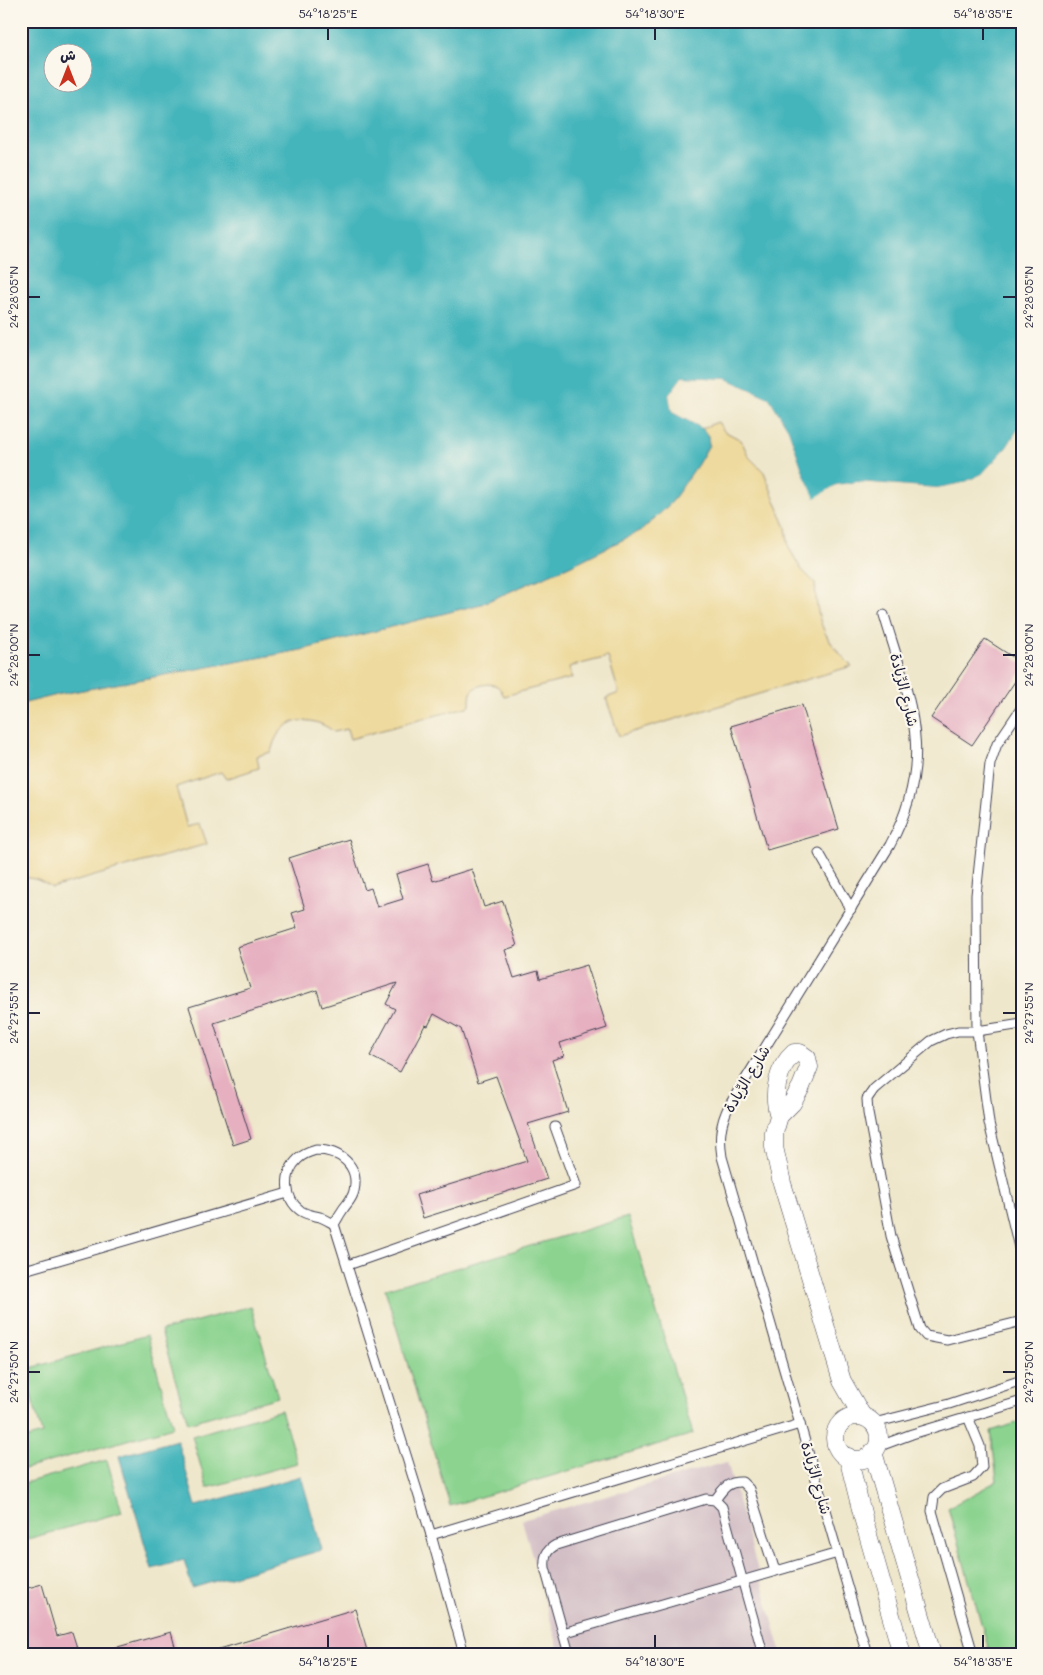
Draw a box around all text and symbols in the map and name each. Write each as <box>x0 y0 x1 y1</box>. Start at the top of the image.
text: 54°18'25"E <box>299 5 357 21</box>
text: 54°18'30"E <box>625 5 685 21</box>
text: 54°18'35"E <box>953 5 1013 21</box>
north arrow <box>42 42 92 92</box>
text: ش <box>60 45 76 64</box>
text: 24°28'05"N <box>5 266 21 328</box>
text: 24°28'05"N <box>1020 266 1036 328</box>
text: 24°28'00"N <box>5 624 21 686</box>
text: 24°28'00"N <box>1020 624 1036 686</box>
street label: شارع الرِّيادة <box>885 651 924 729</box>
text: 24°27'55"N <box>5 982 21 1044</box>
text: 24°27'55"N <box>1020 982 1036 1044</box>
street label: شارع الرِّيادة <box>718 1041 775 1116</box>
text: 24°27'50"N <box>5 1341 21 1403</box>
text: 24°27'50"N <box>1020 1341 1036 1403</box>
street label: شارع الرِّيادة <box>796 1439 837 1517</box>
text: 54°18'25"E <box>299 1653 357 1669</box>
text: 54°18'30"E <box>625 1653 685 1669</box>
text: 54°18'35"E <box>953 1653 1013 1669</box>

